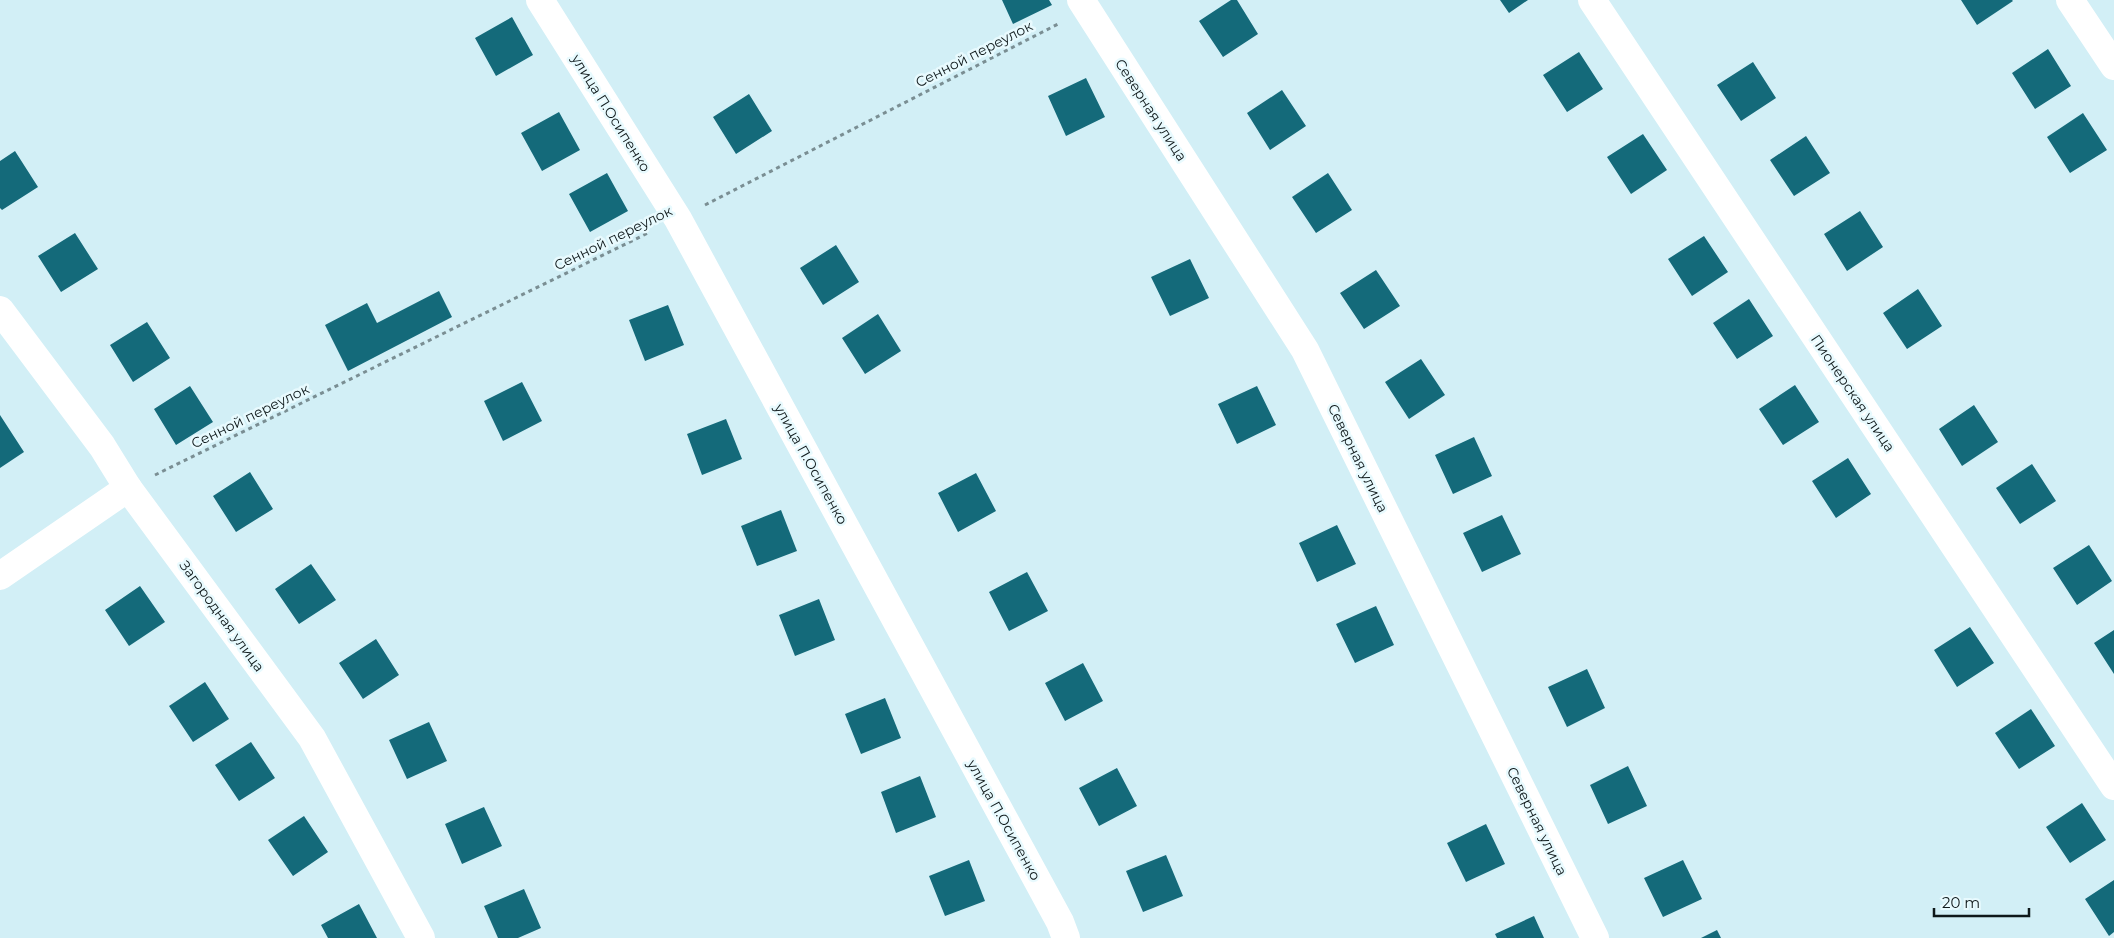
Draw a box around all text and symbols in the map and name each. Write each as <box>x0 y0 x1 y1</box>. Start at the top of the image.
street label: Сенной переулок <box>912 17 1036 91</box>
street label: улица П.Осипенко <box>567 50 655 175</box>
street label: Северная улица <box>1111 55 1191 165</box>
street label: Сенной переулок <box>551 202 675 274</box>
street label: Пионерская улица <box>1807 331 1899 455</box>
street label: Сенной переулок <box>188 380 312 452</box>
street label: улица П.Осипенко <box>770 400 852 528</box>
street label: Северная улица <box>1324 401 1392 515</box>
street label: Загородная улица <box>176 557 268 675</box>
street label: улица П.Осипенко <box>963 756 1045 884</box>
street label: Северная улица <box>1503 764 1571 878</box>
scale bar <box>1934 886 2029 918</box>
text: 20 m <box>1942 893 1980 912</box>

